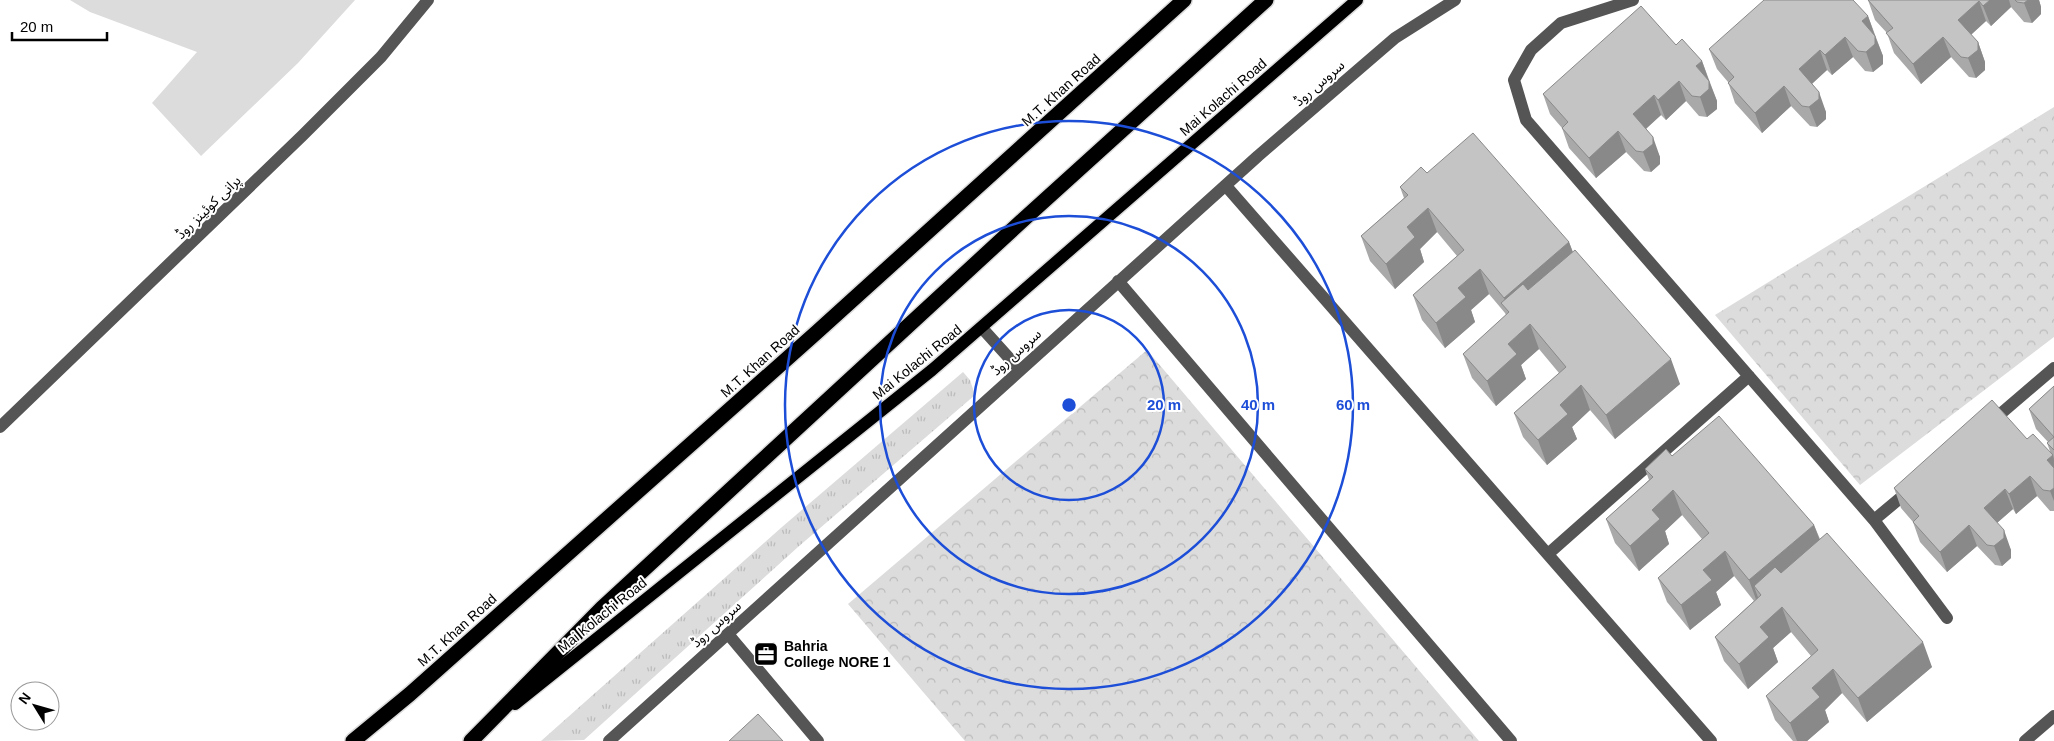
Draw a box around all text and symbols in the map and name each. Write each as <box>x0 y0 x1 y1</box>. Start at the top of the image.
scale bar <box>12 10 108 42</box>
text: 20 m <box>20 18 53 35</box>
street label: M.T. Khan Road <box>1018 50 1104 130</box>
street label: Mai Kolachi Road <box>1176 55 1270 139</box>
street label: سروس روڈ <box>1290 57 1348 110</box>
street label: پرانی کوئینز روڈ <box>172 172 245 244</box>
street label: M.T. Khan Road <box>717 321 803 401</box>
street label: Mai Kolachi Road <box>869 321 965 403</box>
street label: سروس روڈ <box>988 325 1045 379</box>
centre of rings <box>1060 396 1078 414</box>
text: 20 m <box>1147 396 1181 413</box>
text: 40 m <box>1241 396 1275 413</box>
text: 60 m <box>1336 396 1370 413</box>
street label: Mai Kolachi Road <box>554 574 650 656</box>
street label: M.T. Khan Road <box>414 590 500 670</box>
street label: سروس روڈ <box>688 597 745 651</box>
place label: Bahria College NORE 1 <box>784 638 891 670</box>
office icon: Bahria College NORE 1 <box>753 641 779 667</box>
north arrow <box>10 681 60 731</box>
text: N <box>15 689 34 707</box>

